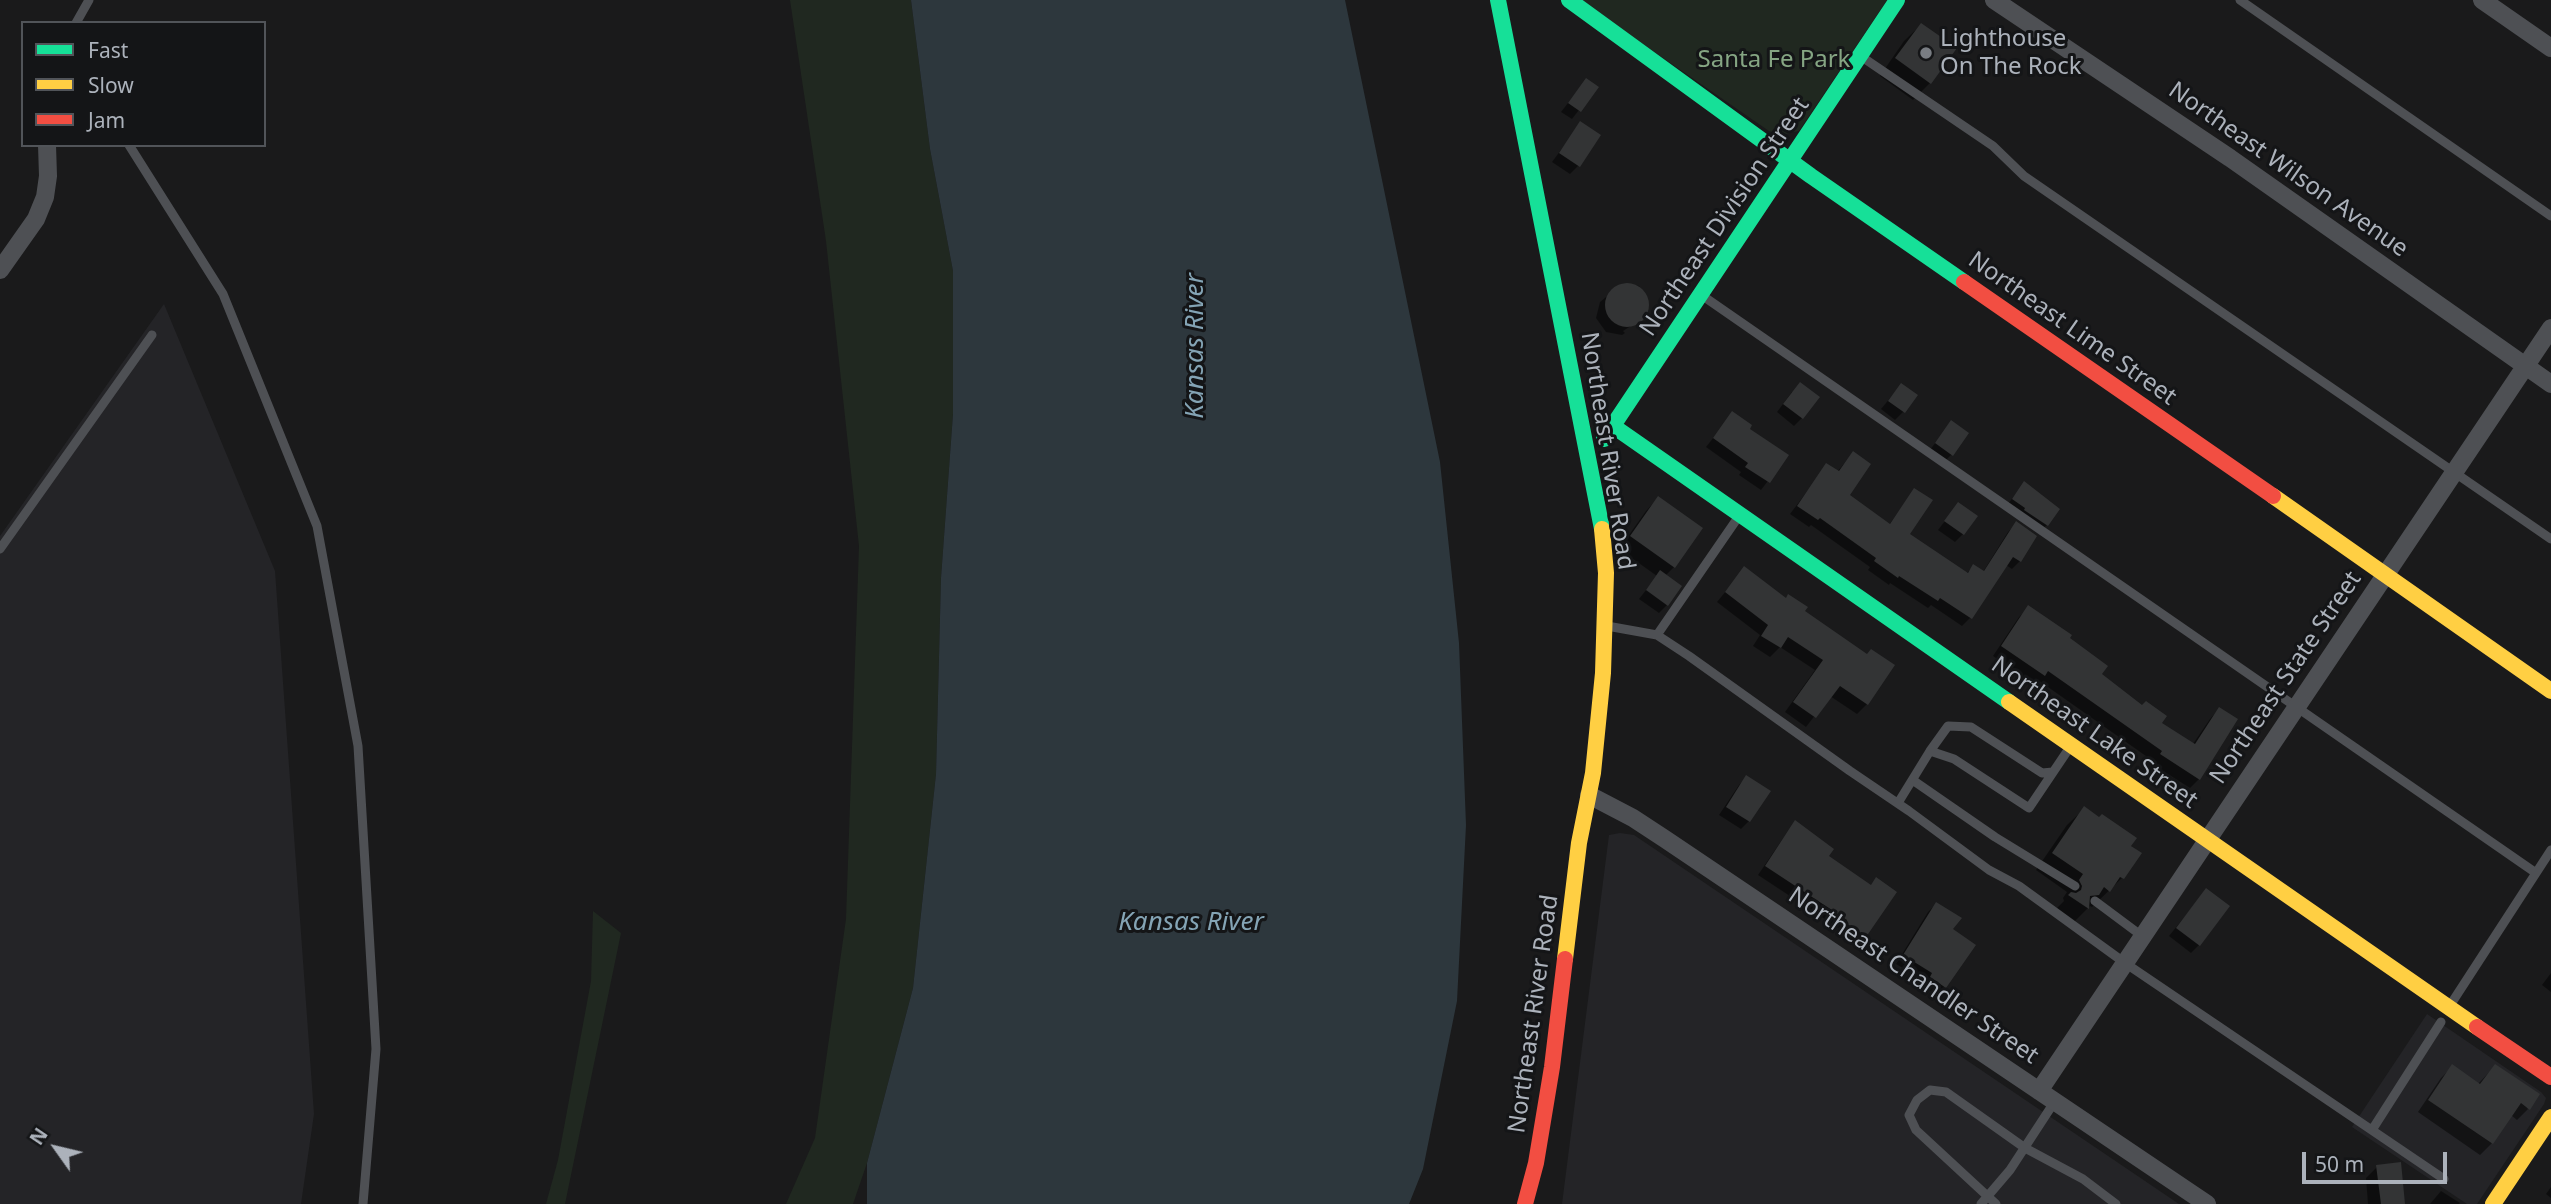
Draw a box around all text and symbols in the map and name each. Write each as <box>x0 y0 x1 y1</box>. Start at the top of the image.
legend <box>21 21 266 147</box>
place label: Lighthouse On The Rock <box>1940 25 2082 81</box>
text: Fast <box>88 36 128 64</box>
marker: Lighthouse On The Rock <box>1918 45 1934 61</box>
park label: Santa Fe Park <box>1698 46 1850 74</box>
text: Slow <box>88 71 134 99</box>
street label: Northeast Wilson Avenue <box>2163 76 2413 264</box>
street label: Northeast Division Street <box>1634 92 1816 342</box>
text: Jam <box>88 106 125 134</box>
street label: Northeast Lime Street <box>1962 246 2182 412</box>
water label: Kansas River <box>1180 273 1212 419</box>
street label: Northeast River Road <box>1574 330 1640 572</box>
street label: Northeast State Street <box>2204 566 2368 790</box>
street label: Northeast Lake Street <box>1985 651 2203 815</box>
street label: Northeast Chandler Street <box>1782 881 2044 1071</box>
street label: Northeast River Road <box>1503 893 1565 1135</box>
water label: Kansas River <box>1118 907 1264 939</box>
north arrow <box>21 1113 91 1183</box>
text: N <box>23 1123 54 1150</box>
scale bar <box>2306 1138 2451 1182</box>
text: 50 m <box>2315 1150 2364 1178</box>

